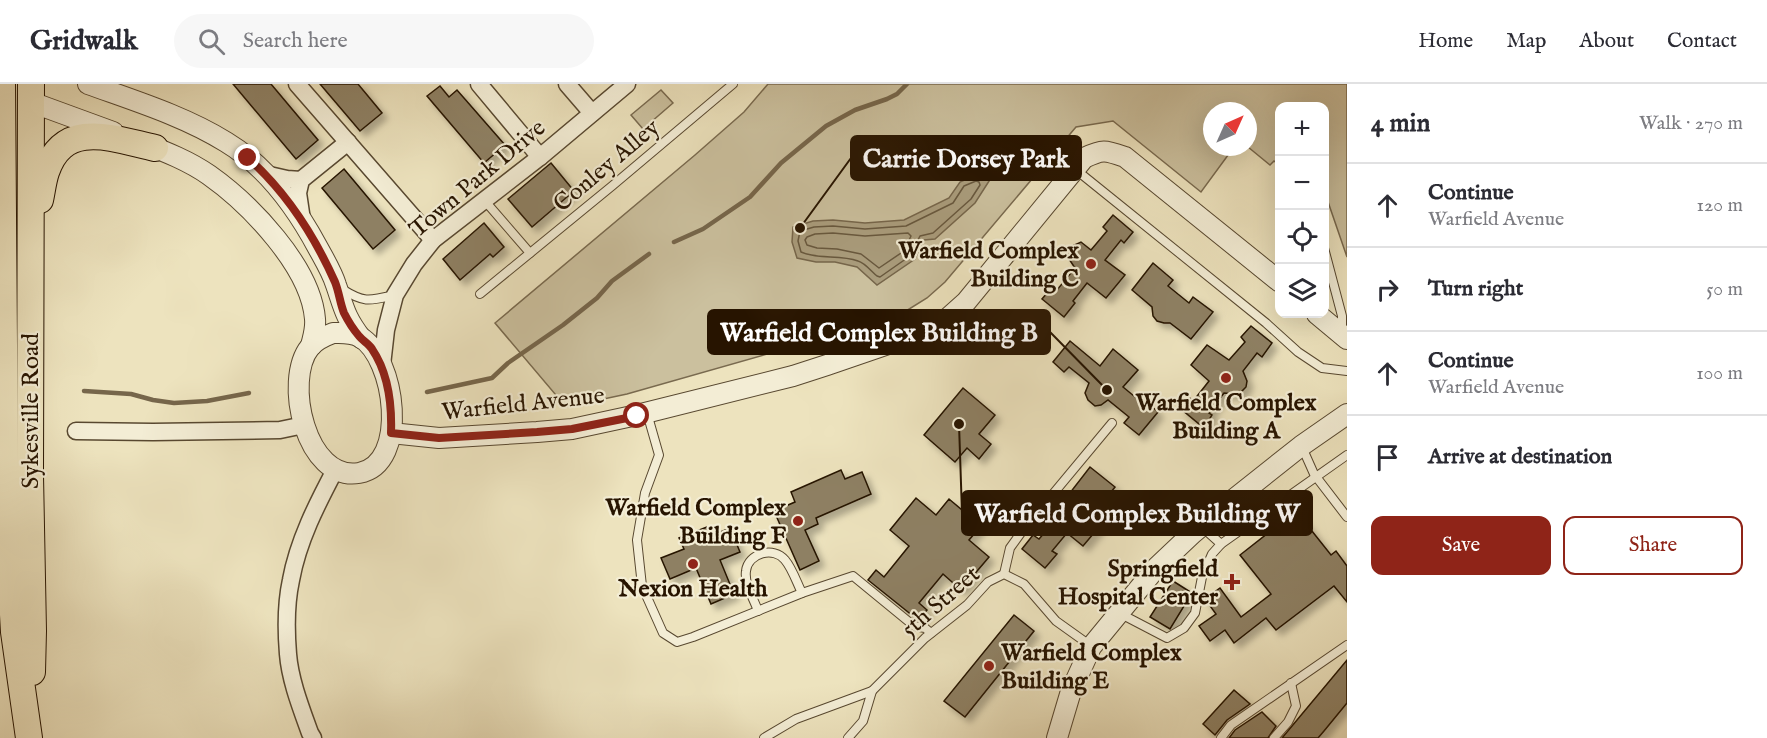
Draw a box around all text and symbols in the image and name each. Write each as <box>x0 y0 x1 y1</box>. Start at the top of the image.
search box <box>174 14 594 68</box>
text: Gridwalk <box>30 24 138 59</box>
icon: search <box>195 25 228 58</box>
text: Search here <box>243 27 348 55</box>
text: Home <box>1418 28 1473 55</box>
text: Map <box>1506 28 1546 55</box>
text: About <box>1579 28 1634 55</box>
text: Contact <box>1667 28 1737 55</box>
north arrow <box>1203 102 1257 156</box>
map controls <box>1275 102 1329 318</box>
button: + <box>1275 102 1329 156</box>
text: 4 min <box>1371 107 1430 140</box>
text: Walk · 270 m <box>1639 111 1743 136</box>
street label: Town Park Drive <box>403 113 553 245</box>
street label: Conley Alley <box>547 113 667 220</box>
callout: Carrie Dorsey Park <box>851 136 1081 180</box>
text: Carrie Dorsey Park <box>863 143 1070 176</box>
route end <box>234 144 260 170</box>
button: − <box>1275 156 1329 210</box>
text: Continue <box>1428 179 1514 207</box>
icon: ahead <box>1371 189 1404 222</box>
text: 120 m <box>1697 193 1743 218</box>
text: Warfield Avenue <box>1428 207 1564 232</box>
button: locate <box>1275 210 1329 264</box>
place label: Warfield Complex Building C <box>897 236 1079 295</box>
marker: Warfield Complex Building C <box>1084 257 1098 271</box>
button: layers <box>1275 264 1329 318</box>
icon: right <box>1371 273 1404 306</box>
text: Turn right <box>1428 275 1523 303</box>
text: 50 m <box>1706 277 1743 302</box>
callout: Warfield Complex Building B <box>708 310 1050 354</box>
text: Warfield Complex Building B <box>719 317 1038 350</box>
street label: Sykesville Road <box>16 333 47 489</box>
text: Continue <box>1428 347 1514 375</box>
icon: ahead <box>1371 357 1404 390</box>
text: 100 m <box>1696 361 1743 386</box>
marker: Warfield Complex Building A <box>1219 371 1233 385</box>
text: Warfield Avenue <box>1428 375 1564 400</box>
street label: Warfield Avenue <box>440 381 606 428</box>
place label: Warfield Complex Building A <box>1135 388 1317 447</box>
route start <box>623 402 649 428</box>
icon: arrive <box>1371 441 1404 474</box>
text: Arrive at destination <box>1428 443 1612 471</box>
callout: Warfield Complex Building W <box>962 491 1312 535</box>
place label: Warfield Complex Building F <box>604 493 787 552</box>
text: Warfield Complex Building W <box>973 498 1302 531</box>
marker: Warfield Complex Building F <box>791 514 805 528</box>
button: Save <box>1371 516 1551 575</box>
button: Share <box>1563 516 1743 575</box>
place label: Springfield Hospital Center <box>1058 554 1219 613</box>
marker: Nexion Health <box>686 557 700 571</box>
street label: 5th Street <box>895 559 987 645</box>
marker: Springfield Hospital Center <box>1223 573 1241 591</box>
place label: Nexion Health <box>617 574 768 605</box>
place label: Warfield Complex Building E <box>1000 638 1182 697</box>
marker: Warfield Complex Building E <box>982 659 996 673</box>

